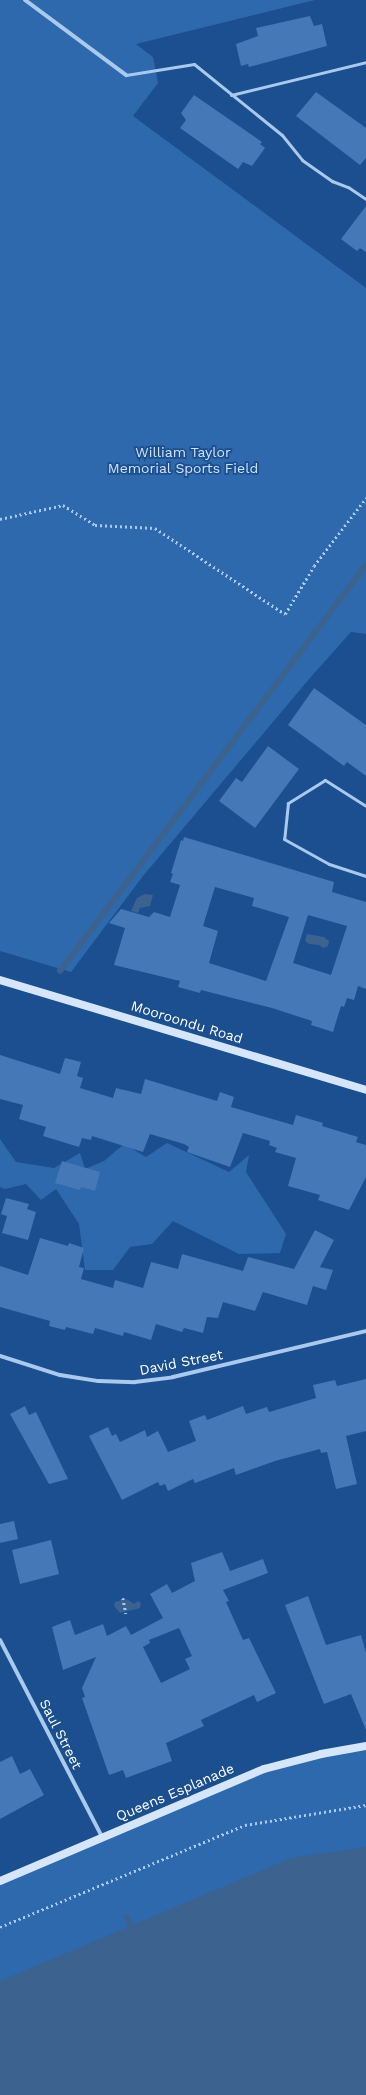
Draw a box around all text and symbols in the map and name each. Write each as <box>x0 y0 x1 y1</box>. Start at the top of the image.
park label: William Taylor Memorial Sports Field <box>108 444 258 476</box>
street label: Mooroondu Road <box>129 997 245 1047</box>
street label: David Street <box>138 1346 224 1378</box>
street label: Saul Street <box>36 1696 86 1772</box>
street label: Queens Esplanade <box>113 1759 237 1825</box>

